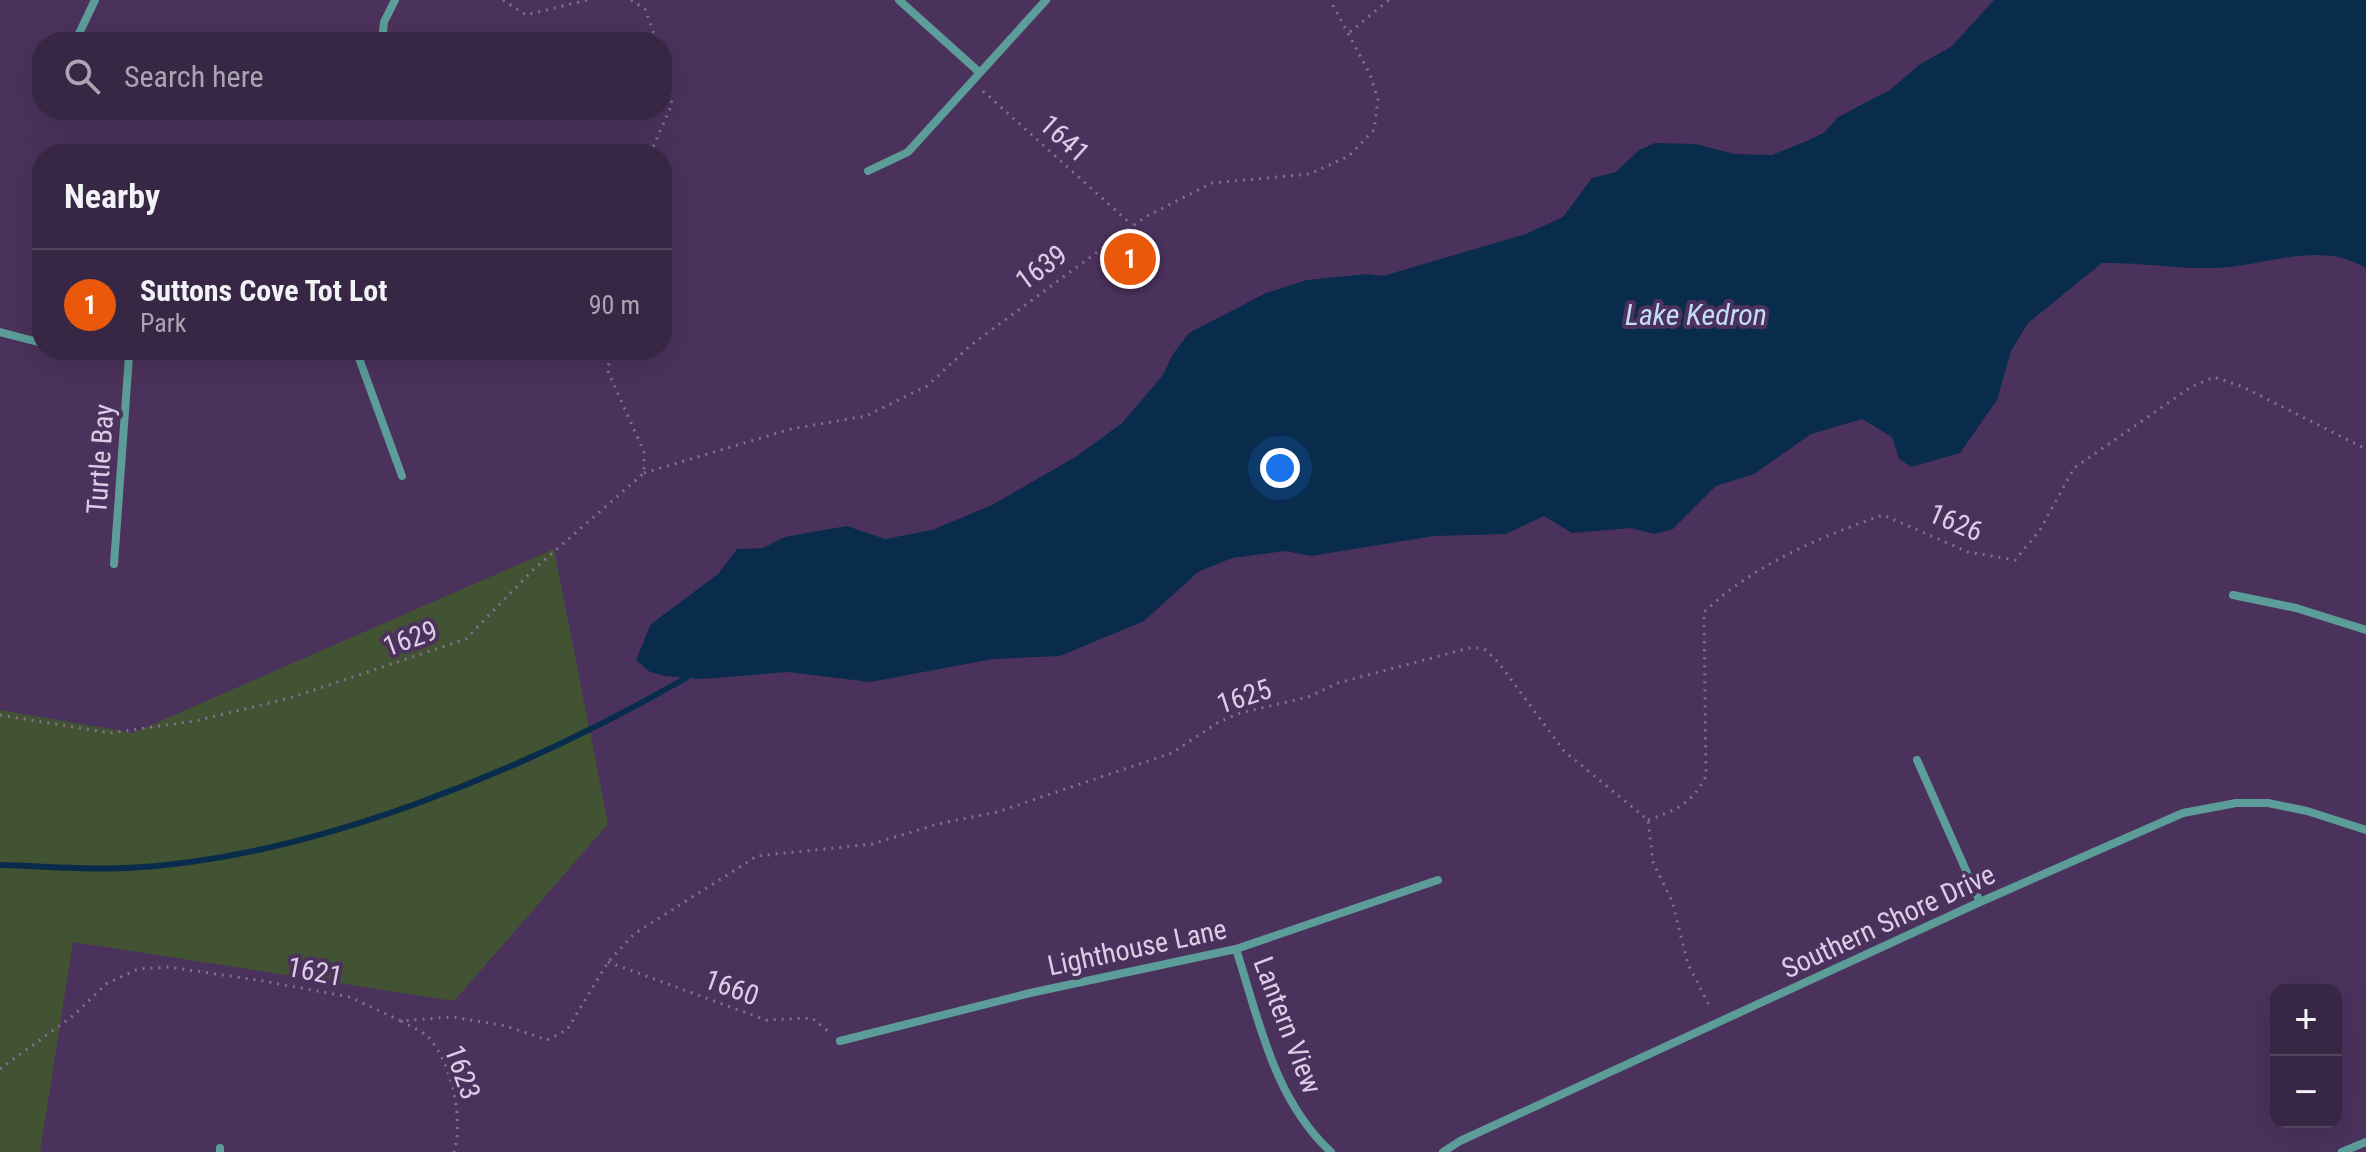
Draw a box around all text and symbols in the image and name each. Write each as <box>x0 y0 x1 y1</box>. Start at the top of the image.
search box <box>32 32 672 120</box>
icon: search <box>60 54 104 98</box>
text: Search here <box>124 59 264 94</box>
street label: 1641 <box>1033 108 1096 169</box>
text: Nearby <box>64 176 160 216</box>
pin: 1 <box>1104 229 1156 289</box>
street label: 1639 <box>1009 238 1073 297</box>
text: Suttons Cove Tot Lot <box>140 273 387 308</box>
text: 1 <box>83 290 97 320</box>
text: 90 m <box>589 290 640 320</box>
water label: Lake Kedron <box>1625 297 1767 332</box>
text: Park <box>140 308 186 338</box>
street label: Turtle Bay <box>80 402 121 515</box>
your location <box>1260 448 1300 488</box>
street label: 1626 <box>1924 496 1988 548</box>
street label: 1629 <box>379 614 442 663</box>
street label: 1625 <box>1213 672 1276 721</box>
street label: Southern Shore Drive <box>1776 858 2000 985</box>
street label: Lighthouse Lane <box>1045 912 1230 983</box>
street label: 1621 <box>285 950 345 993</box>
street label: Lantern View <box>1246 952 1329 1098</box>
street label: 1660 <box>700 963 763 1012</box>
map controls <box>2270 984 2342 1128</box>
button: + <box>2270 984 2342 1056</box>
street label: 1623 <box>438 1041 487 1104</box>
button: − <box>2270 1056 2342 1128</box>

